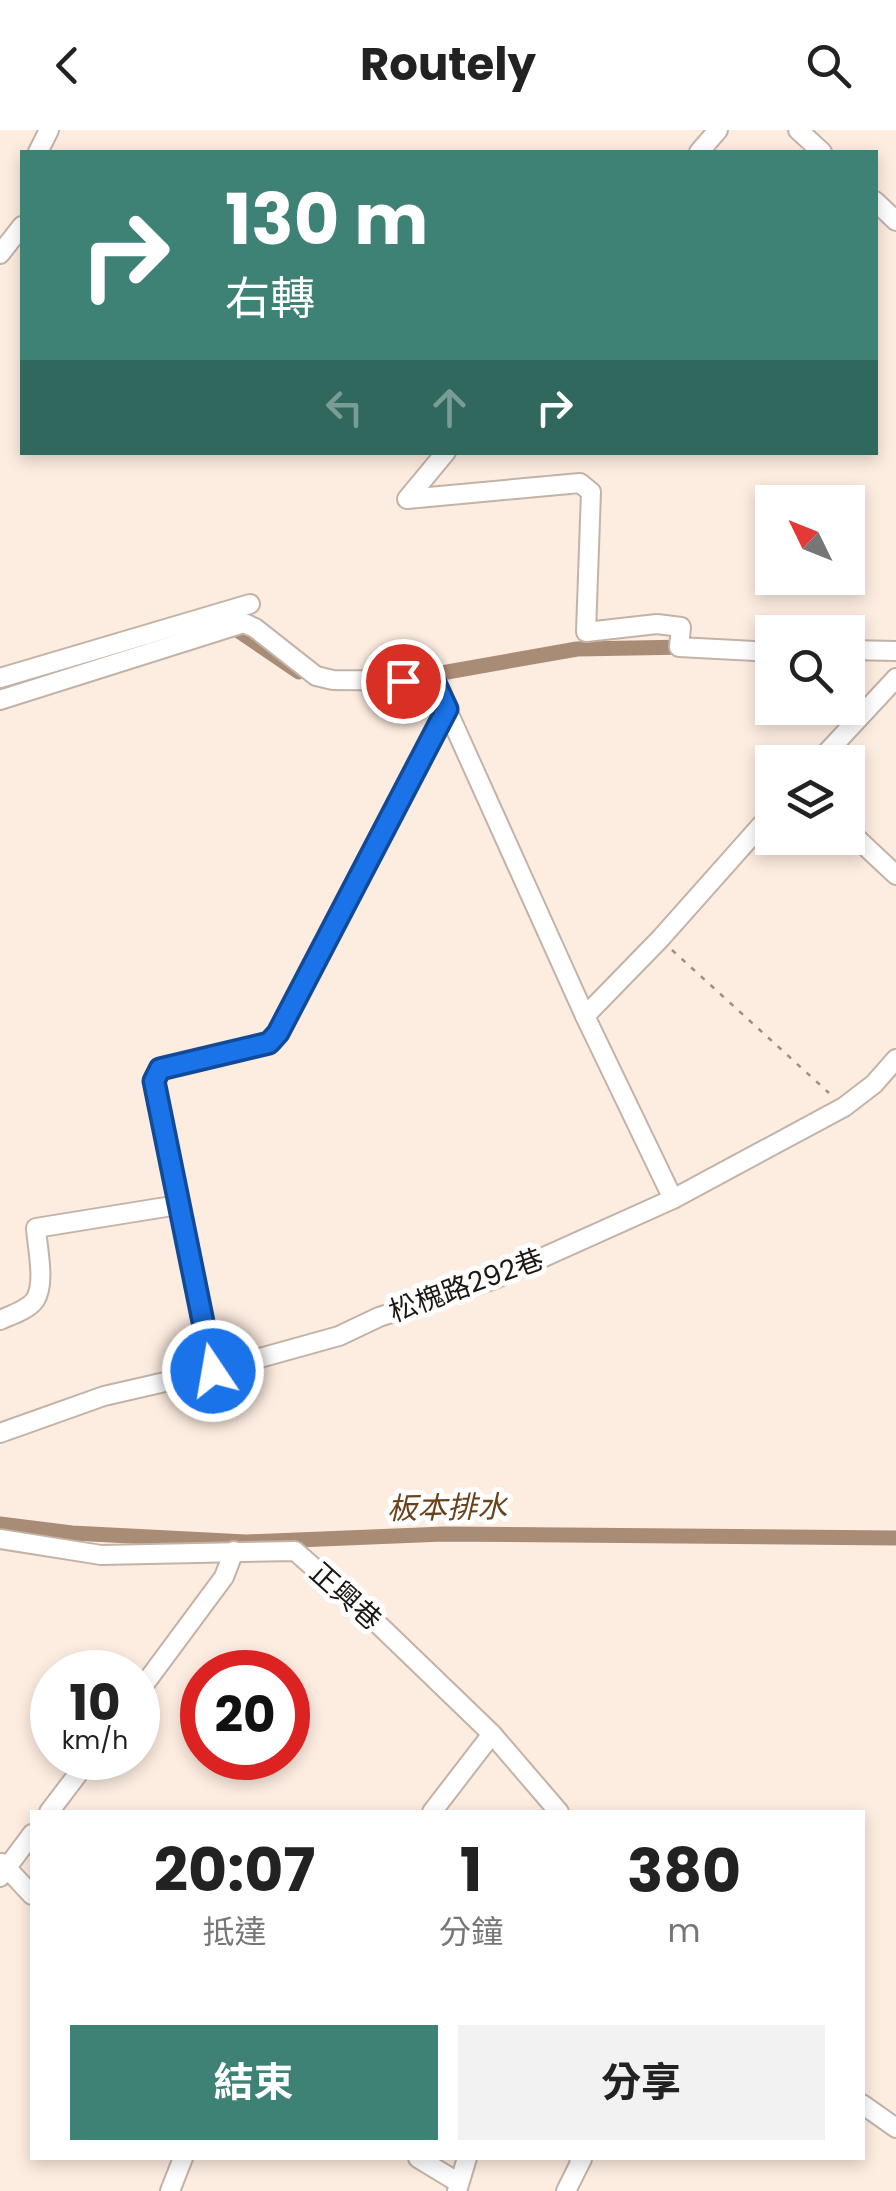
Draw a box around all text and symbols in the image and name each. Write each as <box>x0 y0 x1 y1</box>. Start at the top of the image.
text: Routely <box>360 33 536 96</box>
icon: back <box>40 38 95 93</box>
icon: search <box>801 38 856 93</box>
text: 130 m <box>225 170 428 269</box>
icon: right <box>60 190 190 320</box>
text: 右轉 <box>225 267 315 330</box>
icon: left <box>317 380 372 435</box>
icon: ahead <box>422 380 477 435</box>
icon: right <box>527 380 582 435</box>
north arrow <box>755 485 865 595</box>
map controls <box>755 485 865 855</box>
button: search <box>755 615 865 725</box>
pin <box>361 639 446 724</box>
icon: arrive <box>376 654 431 709</box>
button: layers <box>755 745 865 855</box>
street label: 松槐路292巷 <box>383 1239 549 1331</box>
position arrow <box>161 1319 265 1423</box>
water label: 板本排水 <box>387 1485 509 1530</box>
street label: 正興巷 <box>301 1554 390 1639</box>
speed limit sign: 20 <box>180 1650 310 1780</box>
text: 10 <box>69 1667 121 1738</box>
text: km/h <box>62 1723 128 1758</box>
text: 20:07 <box>154 1828 315 1912</box>
text: 1 <box>460 1828 482 1912</box>
text: 380 <box>627 1829 741 1913</box>
text: m <box>668 1908 701 1953</box>
text: 抵達 <box>203 1909 267 1954</box>
text: 分鐘 <box>439 1909 503 1954</box>
button: 結束 <box>70 2025 438 2140</box>
button: 分享 <box>458 2025 825 2140</box>

